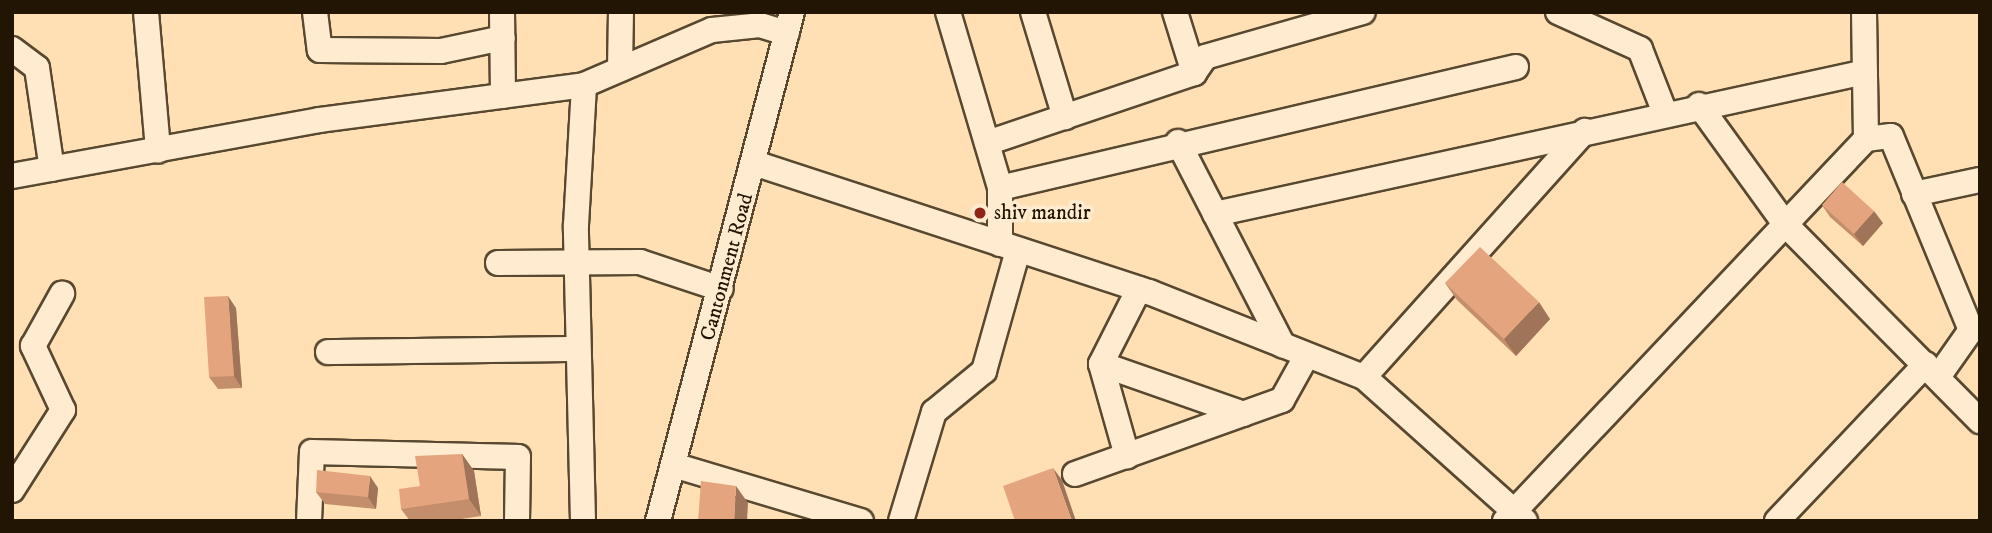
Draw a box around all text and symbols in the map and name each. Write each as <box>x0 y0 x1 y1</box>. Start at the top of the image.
street label: Cantonment Road <box>695 191 759 343</box>
place label: shiv mandir <box>994 200 1091 226</box>
marker: shiv mandir <box>972 205 988 221</box>

